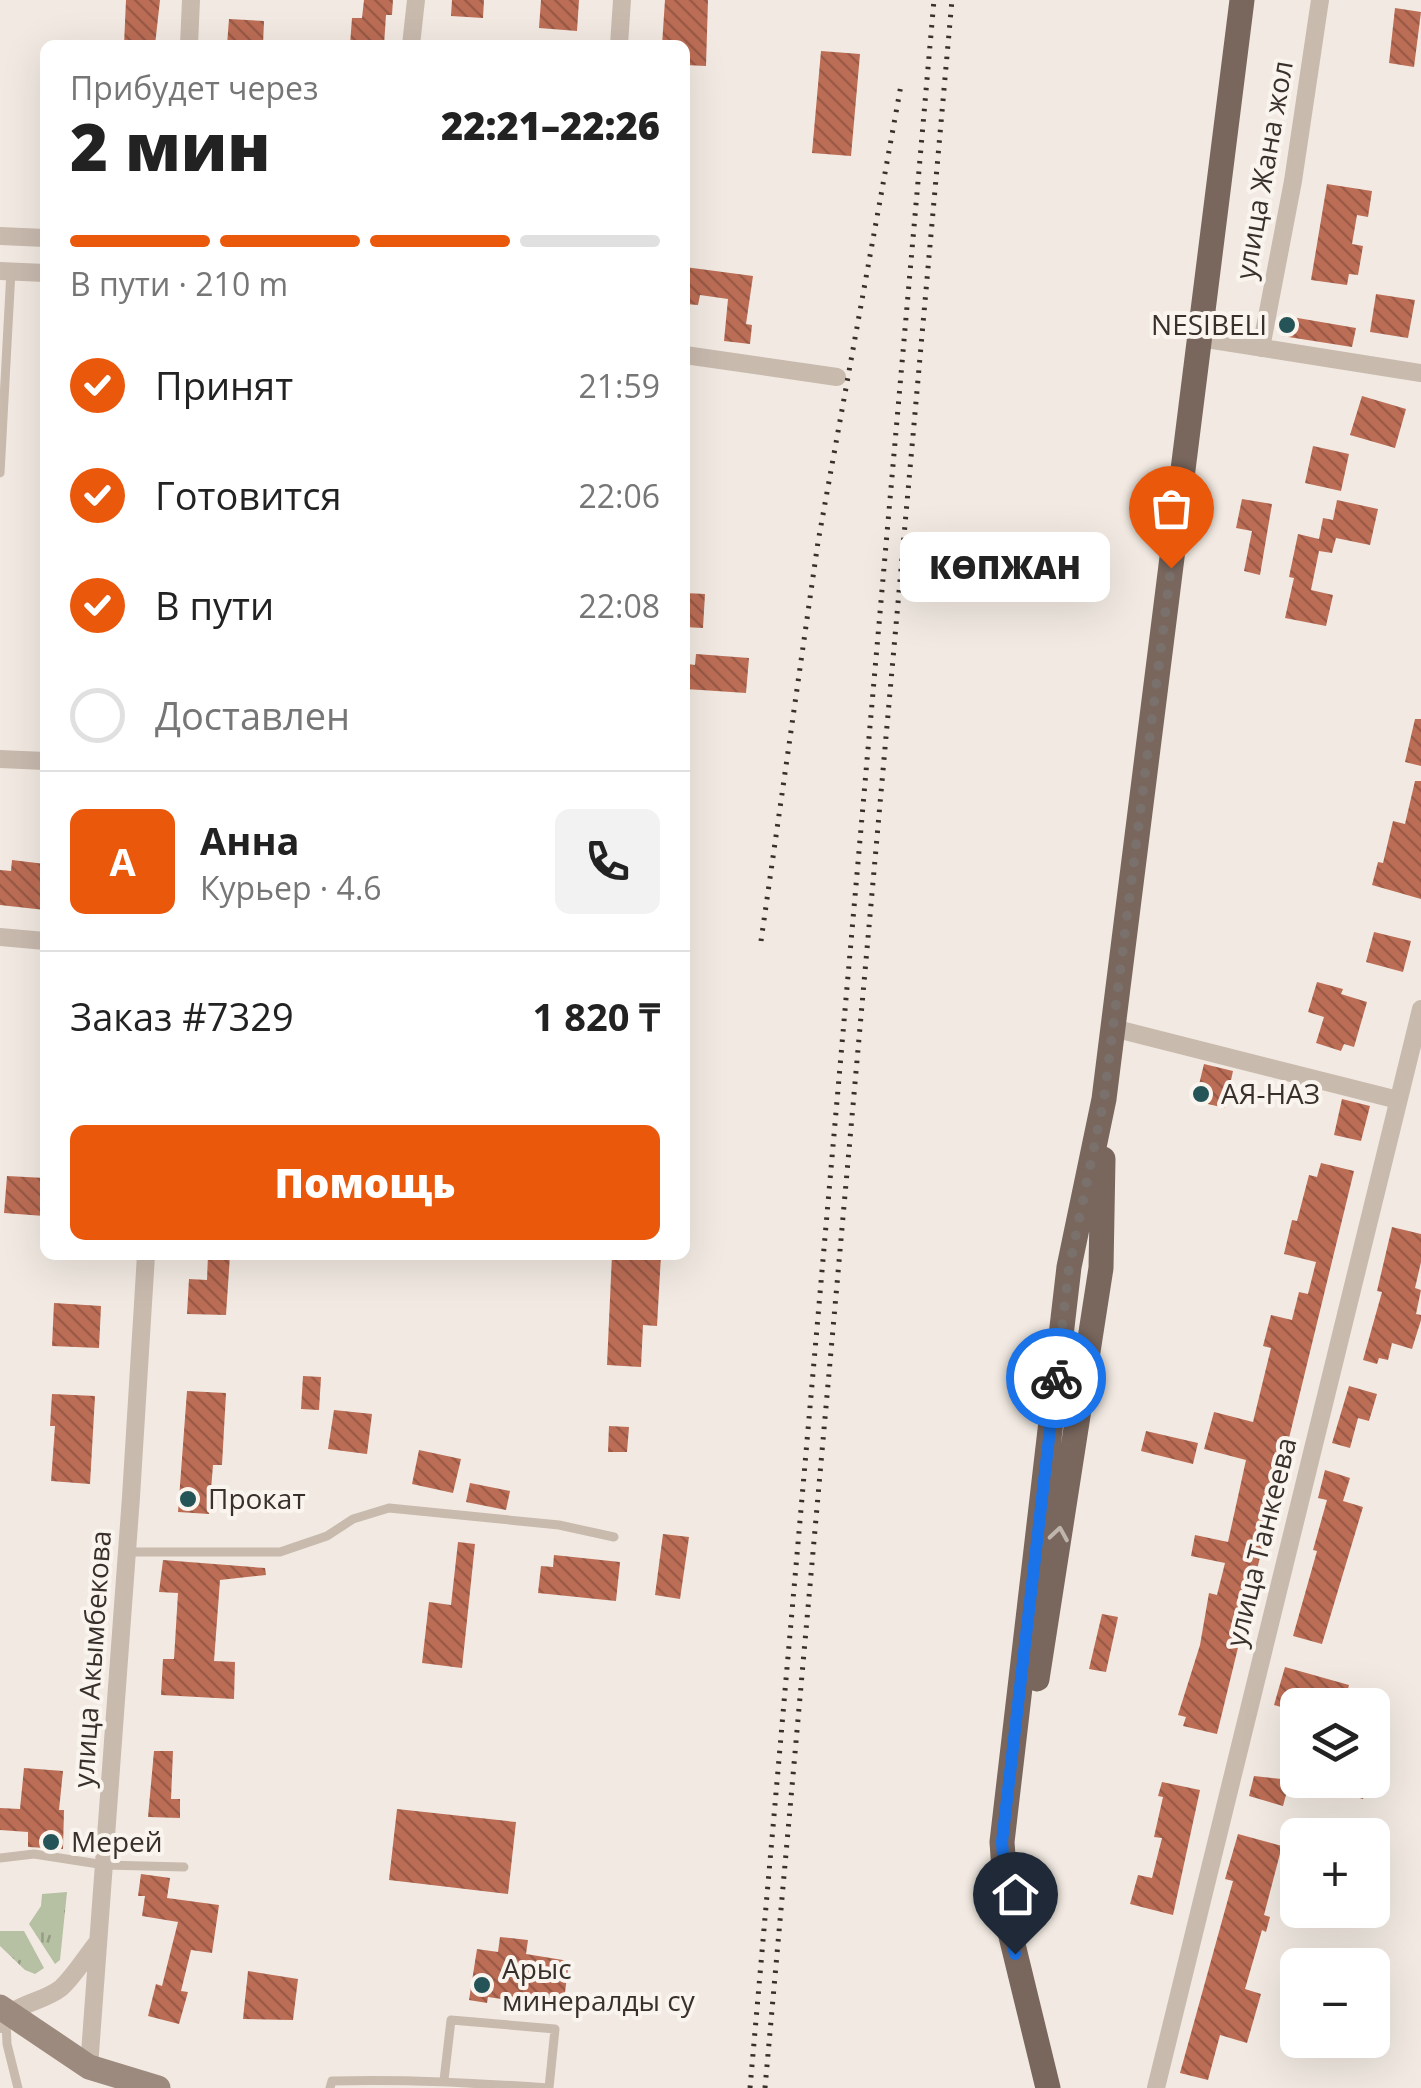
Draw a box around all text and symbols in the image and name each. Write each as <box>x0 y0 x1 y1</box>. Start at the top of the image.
street label: улица Жана жол <box>1225 58 1301 282</box>
text: Прибудет через <box>70 66 318 109</box>
text: 22:21–22:26 <box>441 99 660 151</box>
text: 2 мин <box>70 102 271 190</box>
text: В пути · 210 m <box>70 262 288 305</box>
place label: NESIBELI <box>1151 305 1267 343</box>
marker: NESIBELI <box>1276 314 1298 336</box>
icon: check <box>70 358 125 413</box>
text: Принят <box>155 359 293 411</box>
text: 21:59 <box>578 364 660 407</box>
pin <box>1129 466 1214 569</box>
icon: check <box>70 468 125 523</box>
text: Готовится <box>155 469 341 521</box>
text: 22:06 <box>578 474 660 517</box>
icon: bag <box>1144 481 1199 536</box>
callout: КӨПЖАН <box>901 533 1111 603</box>
text: КӨПЖАН <box>929 545 1081 588</box>
icon: check <box>70 578 125 633</box>
text: В пути <box>155 579 274 631</box>
text: 22:08 <box>578 584 660 627</box>
text: Доставлен <box>155 689 350 741</box>
button: phone <box>555 809 660 914</box>
text: Анна <box>200 814 300 866</box>
text: А <box>109 835 136 887</box>
text: Курьер · 4.6 <box>200 866 382 909</box>
text: Заказ #7329 <box>70 990 294 1042</box>
text: 1 820 ₸ <box>533 990 660 1042</box>
place label: АЯ-НАЗ <box>1221 1074 1320 1112</box>
marker: АЯ-НАЗ <box>1190 1083 1212 1105</box>
button: Помощь <box>70 1125 660 1240</box>
courier <box>1006 1328 1106 1428</box>
icon: bike <box>1029 1351 1084 1406</box>
street label: улица Танкеева <box>1216 1433 1304 1650</box>
place label: Прокат <box>208 1479 306 1517</box>
marker: Прокат <box>177 1488 199 1510</box>
one-way arrow <box>1048 1525 1069 1542</box>
street label: улица Акымбекова <box>63 1529 119 1789</box>
map controls <box>1280 1688 1390 2058</box>
button: layers <box>1280 1688 1390 1798</box>
button: + <box>1280 1818 1390 1928</box>
place label: Мерей <box>71 1822 163 1860</box>
marker: Мерей <box>40 1831 62 1853</box>
pin <box>973 1852 1058 1955</box>
icon: home <box>988 1867 1043 1922</box>
button: − <box>1280 1948 1390 2058</box>
place label: Арыс минералды су <box>502 1949 696 2019</box>
marker: Арыс минералды су <box>471 1974 493 1996</box>

